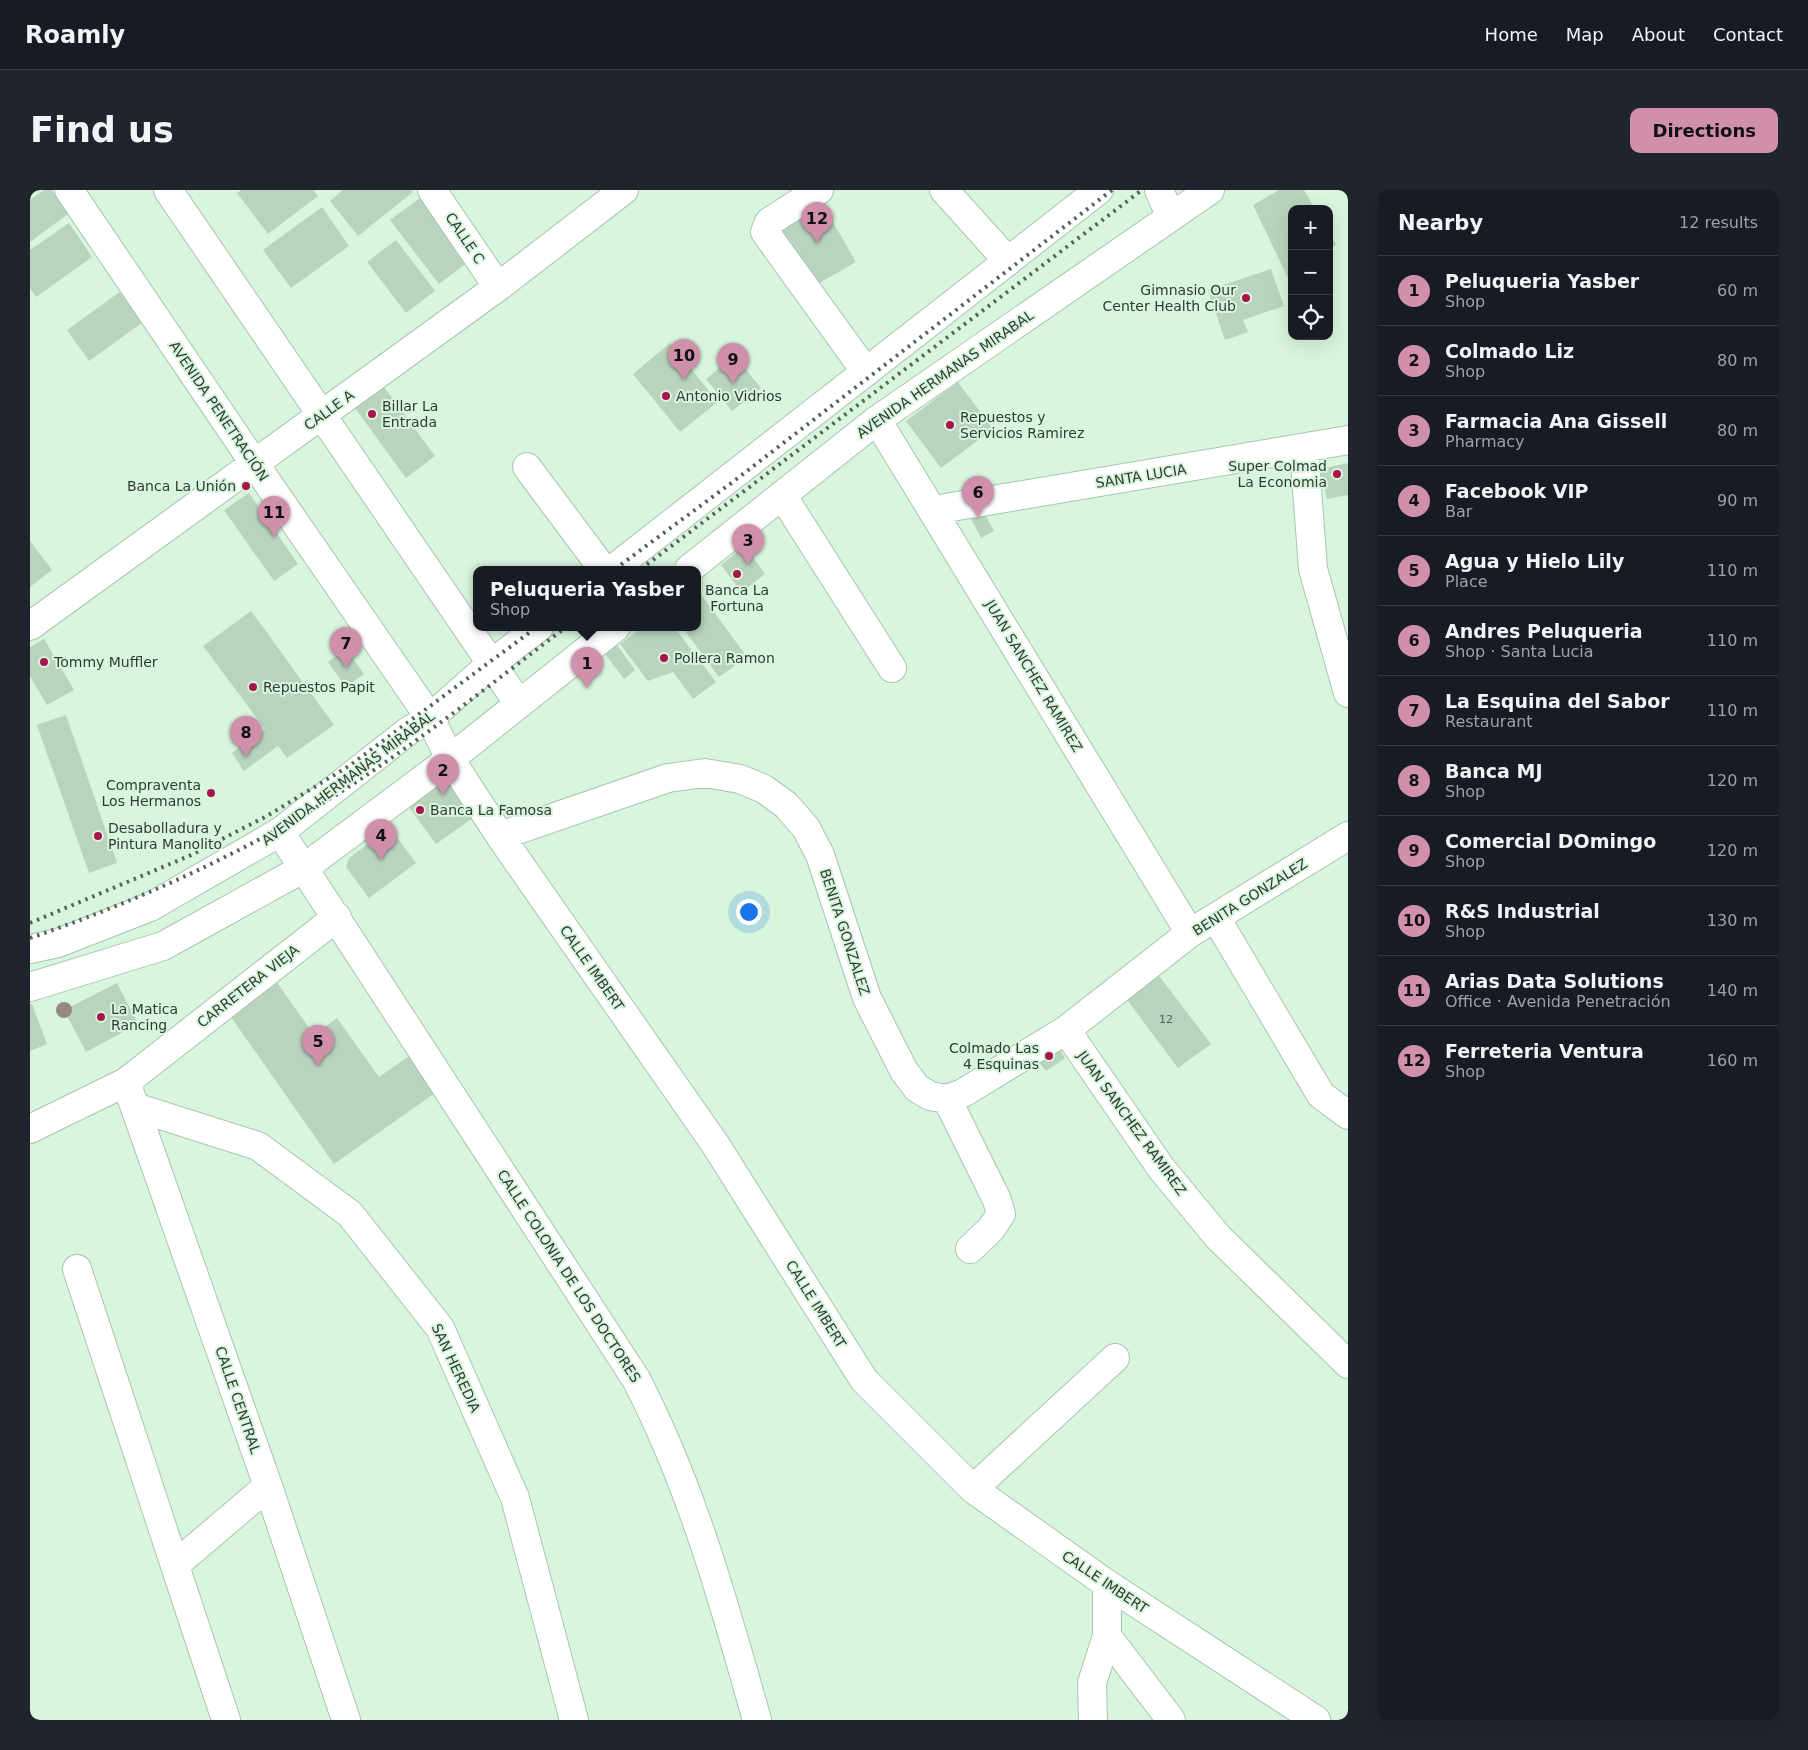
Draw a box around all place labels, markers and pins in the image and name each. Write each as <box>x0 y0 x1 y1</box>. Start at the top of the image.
pin: 12 <box>801 202 833 243</box>
place label: Gimnasio Our Center Health Club <box>1103 282 1236 314</box>
marker: Gimnasio Our Center Health Club <box>1240 292 1252 304</box>
pin: 10 <box>668 339 700 380</box>
pin: 9 <box>717 343 749 384</box>
place label: Antonio Vidrios <box>676 388 782 404</box>
marker: Antonio Vidrios <box>660 390 672 402</box>
place label: Billar La Entrada <box>382 398 438 430</box>
marker: Billar La Entrada <box>366 408 378 420</box>
place label: Repuestos y Servicios Ramirez <box>960 409 1084 441</box>
marker: Repuestos y Servicios Ramirez <box>944 419 956 431</box>
place label: Super Colmad La Economia <box>1228 458 1327 490</box>
marker: Super Colmad La Economia <box>1331 468 1343 480</box>
pin: 6 <box>962 476 994 517</box>
place label: Banca La Unión <box>127 478 236 494</box>
marker: Banca La Unión <box>240 480 252 492</box>
pin: 11 <box>258 496 290 537</box>
pin: 3 <box>732 524 764 565</box>
marker: Banca La Fortuna <box>731 568 743 580</box>
place label: Banca La Fortuna <box>705 582 769 614</box>
pin: 7 <box>330 627 362 668</box>
pin: 1 <box>571 647 603 688</box>
place label: Pollera Ramon <box>674 650 775 666</box>
marker: Pollera Ramon <box>658 652 670 664</box>
place label: Tommy Muffler <box>53 654 158 670</box>
marker: Tommy Muffler <box>38 656 50 668</box>
place label: Repuestos Papit <box>263 679 375 695</box>
marker: Repuestos Papit <box>247 681 259 693</box>
pin: 8 <box>230 716 262 757</box>
pin: 2 <box>427 754 459 795</box>
place label: Compraventa Los Hermanos <box>102 777 201 809</box>
marker: Compraventa Los Hermanos <box>205 787 217 799</box>
place label: Banca La Famosa <box>430 802 552 818</box>
marker: Banca La Famosa <box>414 804 426 816</box>
pin: 4 <box>365 819 397 860</box>
place label: Desabolladura y Pintura Manolito <box>108 820 222 852</box>
marker: Desabolladura y Pintura Manolito <box>92 830 104 842</box>
place label: La Matica Rancing <box>111 1001 178 1033</box>
marker: La Matica Rancing <box>95 1011 107 1023</box>
pin: 5 <box>302 1025 334 1066</box>
place label: Colmado Las 4 Esquinas <box>949 1040 1039 1072</box>
marker: Colmado Las 4 Esquinas <box>1043 1050 1055 1062</box>

